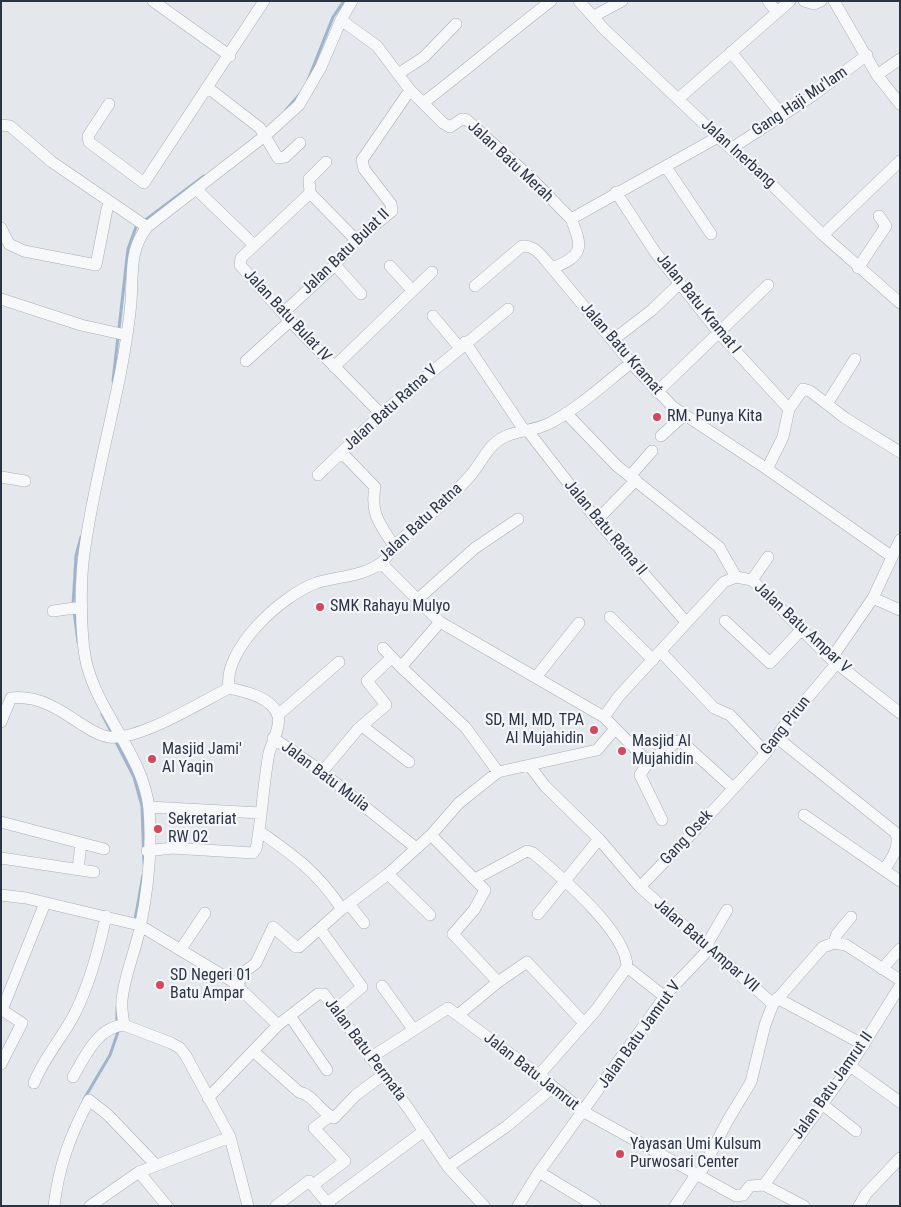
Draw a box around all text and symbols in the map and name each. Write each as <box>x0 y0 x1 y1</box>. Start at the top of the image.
street label: Gang Haji Mu'lam <box>749 63 851 141</box>
street label: Jalan Inerbang <box>697 116 779 192</box>
street label: Jalan Batu Merah <box>463 117 557 207</box>
street label: Jalan Batu Bulat II <box>298 205 394 299</box>
street label: Jalan Batu Kramat I <box>652 250 744 358</box>
street label: Jalan Batu Bulat IV <box>239 266 335 366</box>
street label: Jalan Batu Kramat <box>576 299 666 399</box>
street label: Jalan Batu Ratna V <box>340 361 442 455</box>
place label: RM. Punya Kita <box>667 407 762 427</box>
marker: RM. Punya Kita <box>651 411 663 423</box>
street label: Jalan Batu Ratna II <box>560 476 650 580</box>
street label: Jalan Batu Ratna <box>375 479 467 567</box>
street label: Jalan Batu Ampar V <box>750 578 854 678</box>
place label: SMK Rahayu Mulyo <box>330 597 450 617</box>
marker: SMK Rahayu Mulyo <box>314 601 326 613</box>
street label: Gang Pirun <box>757 693 815 759</box>
place label: SD, MI, MD, TPA Al Mujahidin <box>485 711 584 749</box>
marker: SD, MI, MD, TPA Al Mujahidin <box>588 724 600 736</box>
place label: Masjid Al Mujahidin <box>632 732 694 770</box>
street label: Jalan Batu Mulia <box>277 738 373 816</box>
place label: Masjid Jami' Al Yaqin <box>162 740 242 778</box>
marker: Masjid Al Mujahidin <box>616 745 628 757</box>
marker: Masjid Jami' Al Yaqin <box>146 753 158 765</box>
street label: Gang Osek <box>657 807 717 869</box>
place label: Sekretariat RW 02 <box>168 810 237 848</box>
marker: Sekretariat RW 02 <box>152 823 164 835</box>
street label: Jalan Batu Ampar VII <box>649 895 763 997</box>
place label: SD Negeri 01 Batu Ampar <box>170 966 252 1004</box>
street label: Jalan Batu Jamrut V <box>595 978 685 1092</box>
marker: SD Negeri 01 Batu Ampar <box>154 979 166 991</box>
street label: Jalan Batu Permata <box>320 995 410 1105</box>
street label: Jalan Batu Jamrut II <box>789 1028 877 1144</box>
street label: Jalan Batu Jamrut <box>480 1029 582 1115</box>
place label: Yayasan Umi Kulsum Purwosari Center <box>630 1135 761 1173</box>
marker: Yayasan Umi Kulsum Purwosari Center <box>614 1148 626 1160</box>

